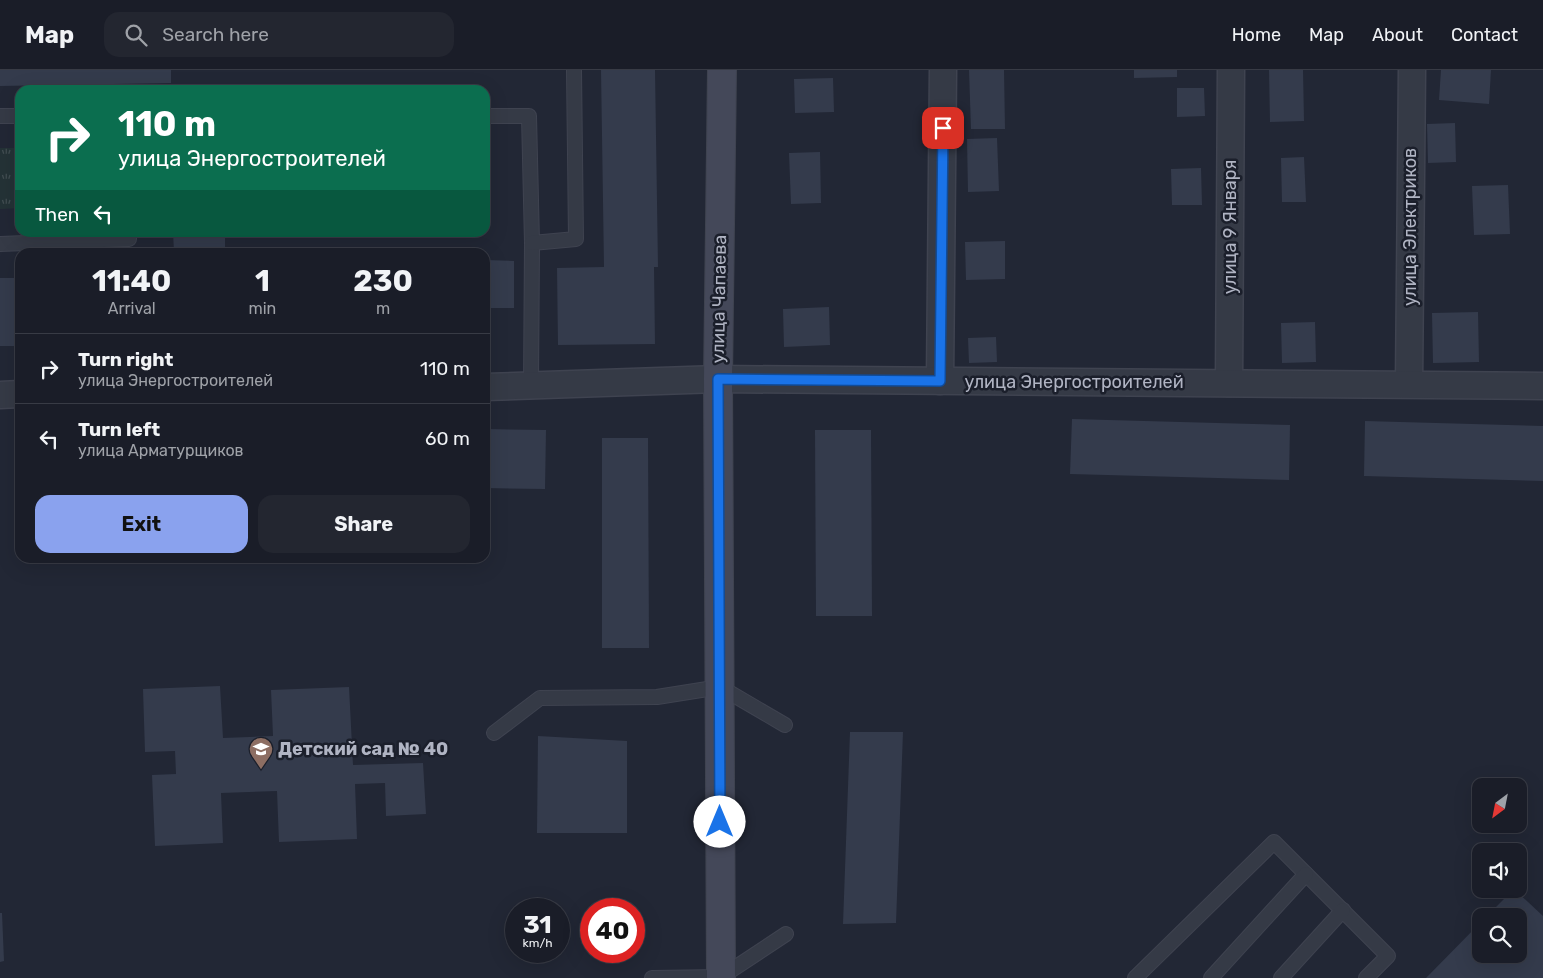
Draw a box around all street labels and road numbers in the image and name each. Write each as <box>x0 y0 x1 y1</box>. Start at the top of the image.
street label: улица Электриков <box>1399 148 1421 306</box>
street label: улица 9 Января <box>1219 160 1241 294</box>
street label: улица Чапаева <box>707 235 731 363</box>
street label: улица Энергостроителей <box>964 371 1184 393</box>

